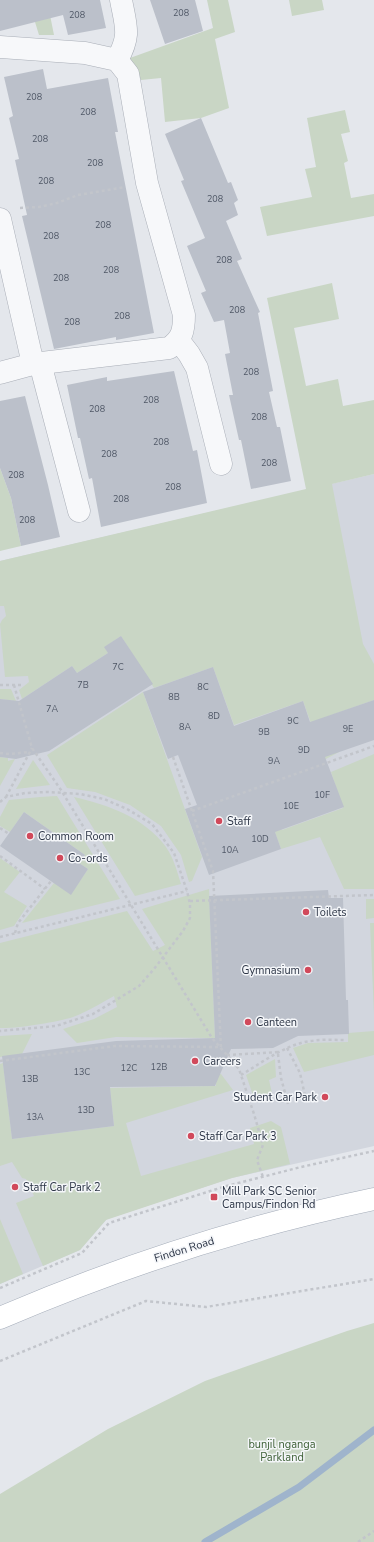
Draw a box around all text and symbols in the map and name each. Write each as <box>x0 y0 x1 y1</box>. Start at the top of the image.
house number: 208 <box>173 7 189 19</box>
house number: 208 <box>69 9 85 21</box>
house number: 208 <box>26 91 42 103</box>
house number: 208 <box>80 106 96 118</box>
house number: 208 <box>32 133 48 145</box>
house number: 208 <box>87 157 103 169</box>
house number: 208 <box>38 175 54 187</box>
house number: 208 <box>207 193 223 205</box>
house number: 208 <box>95 219 111 231</box>
house number: 208 <box>43 230 59 242</box>
house number: 208 <box>216 254 232 266</box>
house number: 208 <box>103 264 119 276</box>
house number: 208 <box>53 272 69 284</box>
house number: 208 <box>229 304 245 316</box>
house number: 208 <box>114 310 130 322</box>
house number: 208 <box>64 316 80 328</box>
house number: 208 <box>243 366 259 378</box>
house number: 208 <box>143 394 159 406</box>
house number: 208 <box>89 403 105 415</box>
house number: 208 <box>251 411 267 423</box>
house number: 208 <box>153 436 169 448</box>
house number: 208 <box>101 448 117 460</box>
house number: 208 <box>261 457 277 469</box>
house number: 208 <box>8 469 24 481</box>
house number: 208 <box>165 481 181 493</box>
house number: 208 <box>113 493 129 505</box>
house number: 208 <box>19 514 35 526</box>
house number: 7C <box>112 661 124 673</box>
house number: 7B <box>77 679 89 691</box>
house number: 8C <box>197 681 209 693</box>
house number: 8B <box>168 691 180 703</box>
house number: 7A <box>46 703 58 715</box>
house number: 8D <box>208 710 220 722</box>
house number: 9C <box>287 715 299 727</box>
house number: 8A <box>179 721 191 733</box>
house number: 9E <box>343 723 353 735</box>
house number: 9B <box>258 726 270 738</box>
house number: 9D <box>298 744 310 756</box>
house number: 9A <box>268 755 280 767</box>
house number: 10F <box>314 789 330 801</box>
house number: 10E <box>283 800 299 812</box>
place label: Staff <box>227 814 251 829</box>
marker: Staff <box>214 816 224 826</box>
place label: Common Room <box>38 829 114 844</box>
marker: Common Room <box>25 831 35 841</box>
house number: 10D <box>251 833 269 845</box>
house number: 10A <box>221 844 239 856</box>
place label: Co-ords <box>68 851 108 866</box>
marker: Co-ords <box>55 853 65 863</box>
place label: Toilets <box>314 905 347 920</box>
marker: Toilets <box>301 907 311 917</box>
place label: Gymnasium <box>241 963 300 978</box>
marker: Gymnasium <box>303 965 313 975</box>
place label: Canteen <box>256 1015 297 1030</box>
marker: Canteen <box>243 1017 253 1027</box>
place label: Careers <box>203 1054 241 1069</box>
marker: Careers <box>190 1056 200 1066</box>
house number: 12B <box>151 1061 167 1073</box>
house number: 12C <box>121 1062 137 1074</box>
house number: 13C <box>74 1066 90 1078</box>
house number: 13B <box>22 1073 38 1085</box>
place label: Student Car Park <box>233 1090 317 1105</box>
marker: Student Car Park <box>320 1092 330 1102</box>
house number: 13D <box>77 1104 95 1116</box>
house number: 13A <box>26 1111 44 1123</box>
place label: Staff Car Park 3 <box>199 1129 277 1144</box>
marker: Staff Car Park 3 <box>186 1131 196 1141</box>
place label: Staff Car Park 2 <box>23 1180 101 1195</box>
marker: Staff Car Park 2 <box>10 1182 20 1192</box>
place label: Mill Park SC Senior Campus/Findon Rd <box>222 1184 317 1212</box>
marker: Mill Park SC Senior Campus/Findon Rd <box>209 1192 219 1202</box>
street label: Findon Road <box>152 1233 216 1266</box>
park label: bunjil nganga Parkland <box>248 1437 316 1465</box>

